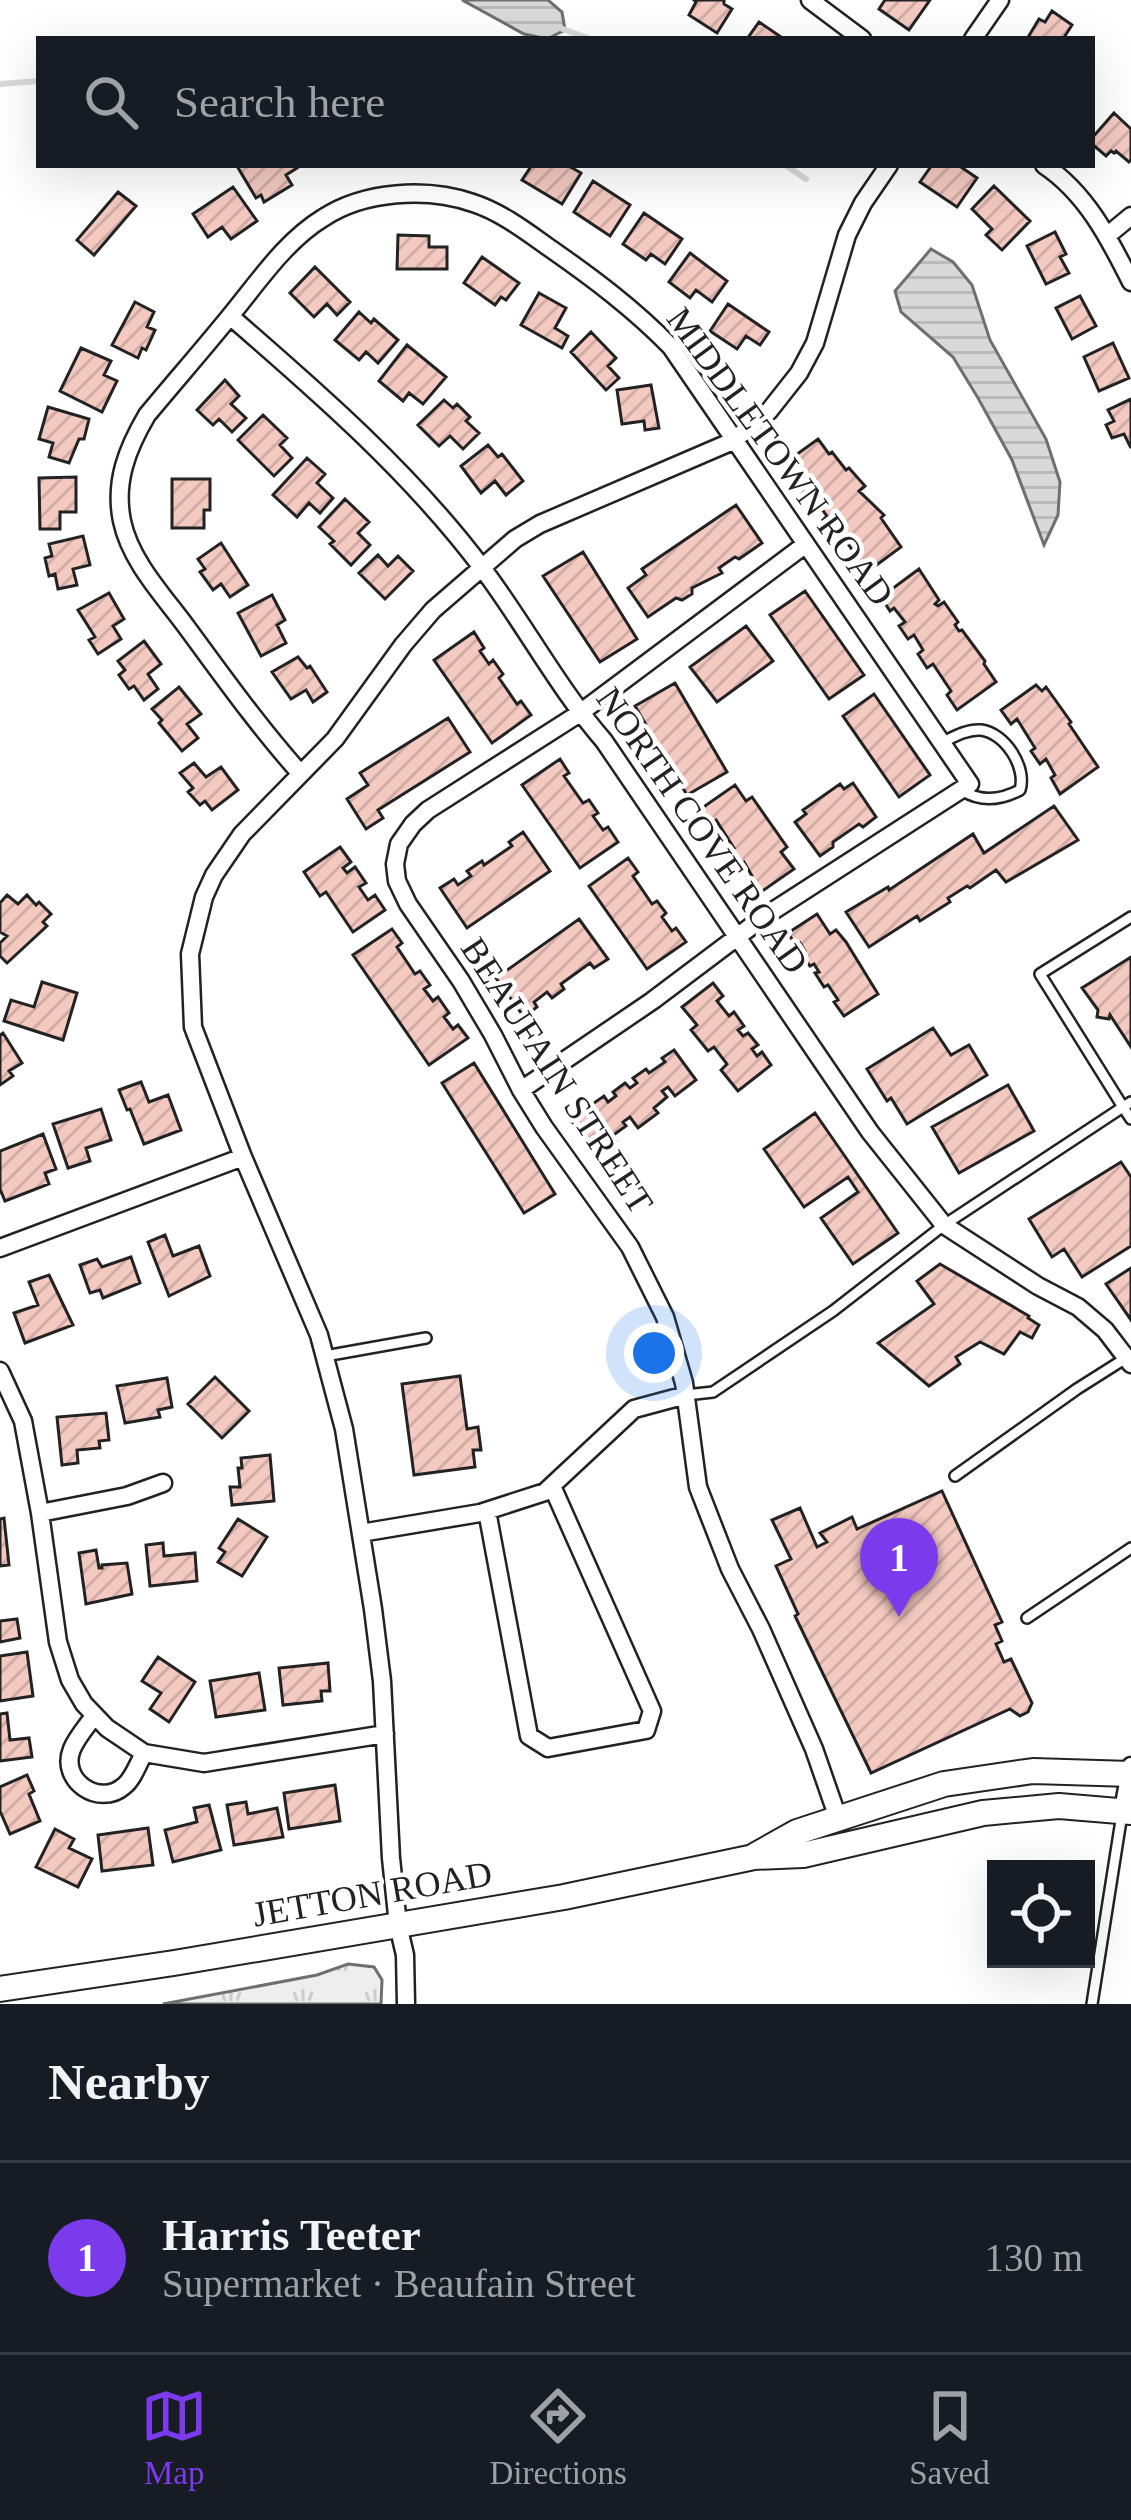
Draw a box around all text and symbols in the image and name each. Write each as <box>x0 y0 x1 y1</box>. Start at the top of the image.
search box <box>36 36 1095 168</box>
icon: search <box>78 69 144 135</box>
text: Search here <box>174 77 385 127</box>
street label: MIDDLETOWN ROAD <box>659 300 902 613</box>
street label: NORTH COVE ROAD <box>588 680 816 981</box>
street label: BEAUFAIN STREET <box>453 930 661 1221</box>
your location <box>624 1323 684 1383</box>
pin: 1 <box>860 1518 938 1617</box>
street label: JETTON ROAD <box>249 1853 495 1935</box>
map controls <box>987 1860 1095 1968</box>
button: locate <box>987 1860 1095 1968</box>
text: Nearby <box>48 2054 209 2110</box>
text: Harris Teeter <box>162 2210 421 2260</box>
text: 1 <box>77 2236 97 2279</box>
text: 130 m <box>984 2236 1083 2279</box>
text: Supermarket · Beaufain Street <box>162 2262 635 2305</box>
tab: Map <box>141 2383 207 2492</box>
tab: Directions <box>489 2383 627 2492</box>
tab: Saved <box>909 2383 990 2492</box>

